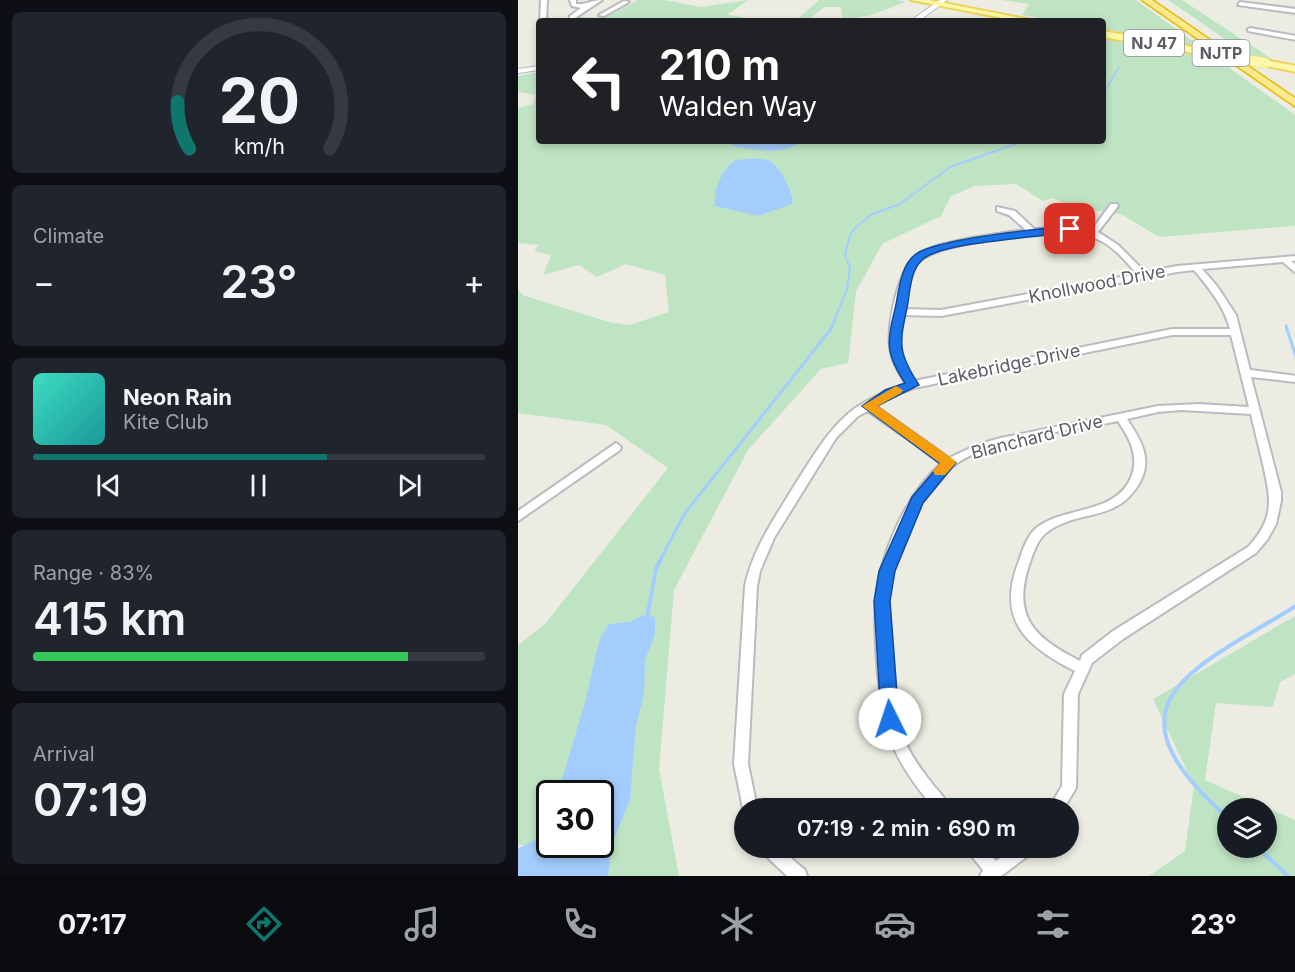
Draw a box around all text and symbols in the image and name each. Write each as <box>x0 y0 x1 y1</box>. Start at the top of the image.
road number: NJ 47 <box>1124 30 1184 56</box>
text: 210 m <box>659 39 780 90</box>
road number: NJTP <box>1192 40 1250 66</box>
icon: left <box>560 42 638 120</box>
text: 20 <box>218 64 300 139</box>
text: Walden Way <box>659 90 817 123</box>
text: km/h <box>234 134 284 160</box>
pin <box>1044 203 1095 254</box>
icon: arrive <box>1053 212 1086 245</box>
text: Climate <box>33 224 104 248</box>
text: 23° <box>221 254 297 309</box>
street label: Knollwood Drive <box>1027 260 1167 307</box>
text: − <box>33 262 55 302</box>
text: + <box>463 262 485 302</box>
street label: Lakebridge Drive <box>936 339 1082 390</box>
text: Neon Rain <box>123 384 232 410</box>
text: Kite Club <box>123 410 209 434</box>
street label: Blanchard Drive <box>969 410 1105 463</box>
icon: previous <box>92 469 125 502</box>
icon: pause <box>242 469 275 502</box>
icon: next <box>393 469 426 502</box>
text: Range · 83% <box>33 561 154 585</box>
text: 415 km <box>33 591 186 646</box>
position arrow <box>858 687 922 751</box>
text: Arrival <box>33 742 95 766</box>
text: 07:19 <box>33 772 148 827</box>
speed limit sign: 30 <box>536 780 614 858</box>
map controls <box>1217 798 1277 858</box>
button: layers <box>1217 798 1277 858</box>
text: 07:19 · 2 min · 690 m <box>797 815 1016 841</box>
icon: directions <box>243 903 285 945</box>
icon: music <box>401 903 443 945</box>
icon: phone <box>559 903 601 945</box>
icon: climate <box>716 903 758 945</box>
icon: car <box>874 903 916 945</box>
icon: filters <box>1032 903 1074 945</box>
text: 07:17 <box>58 908 127 941</box>
text: 23° <box>1190 908 1237 941</box>

